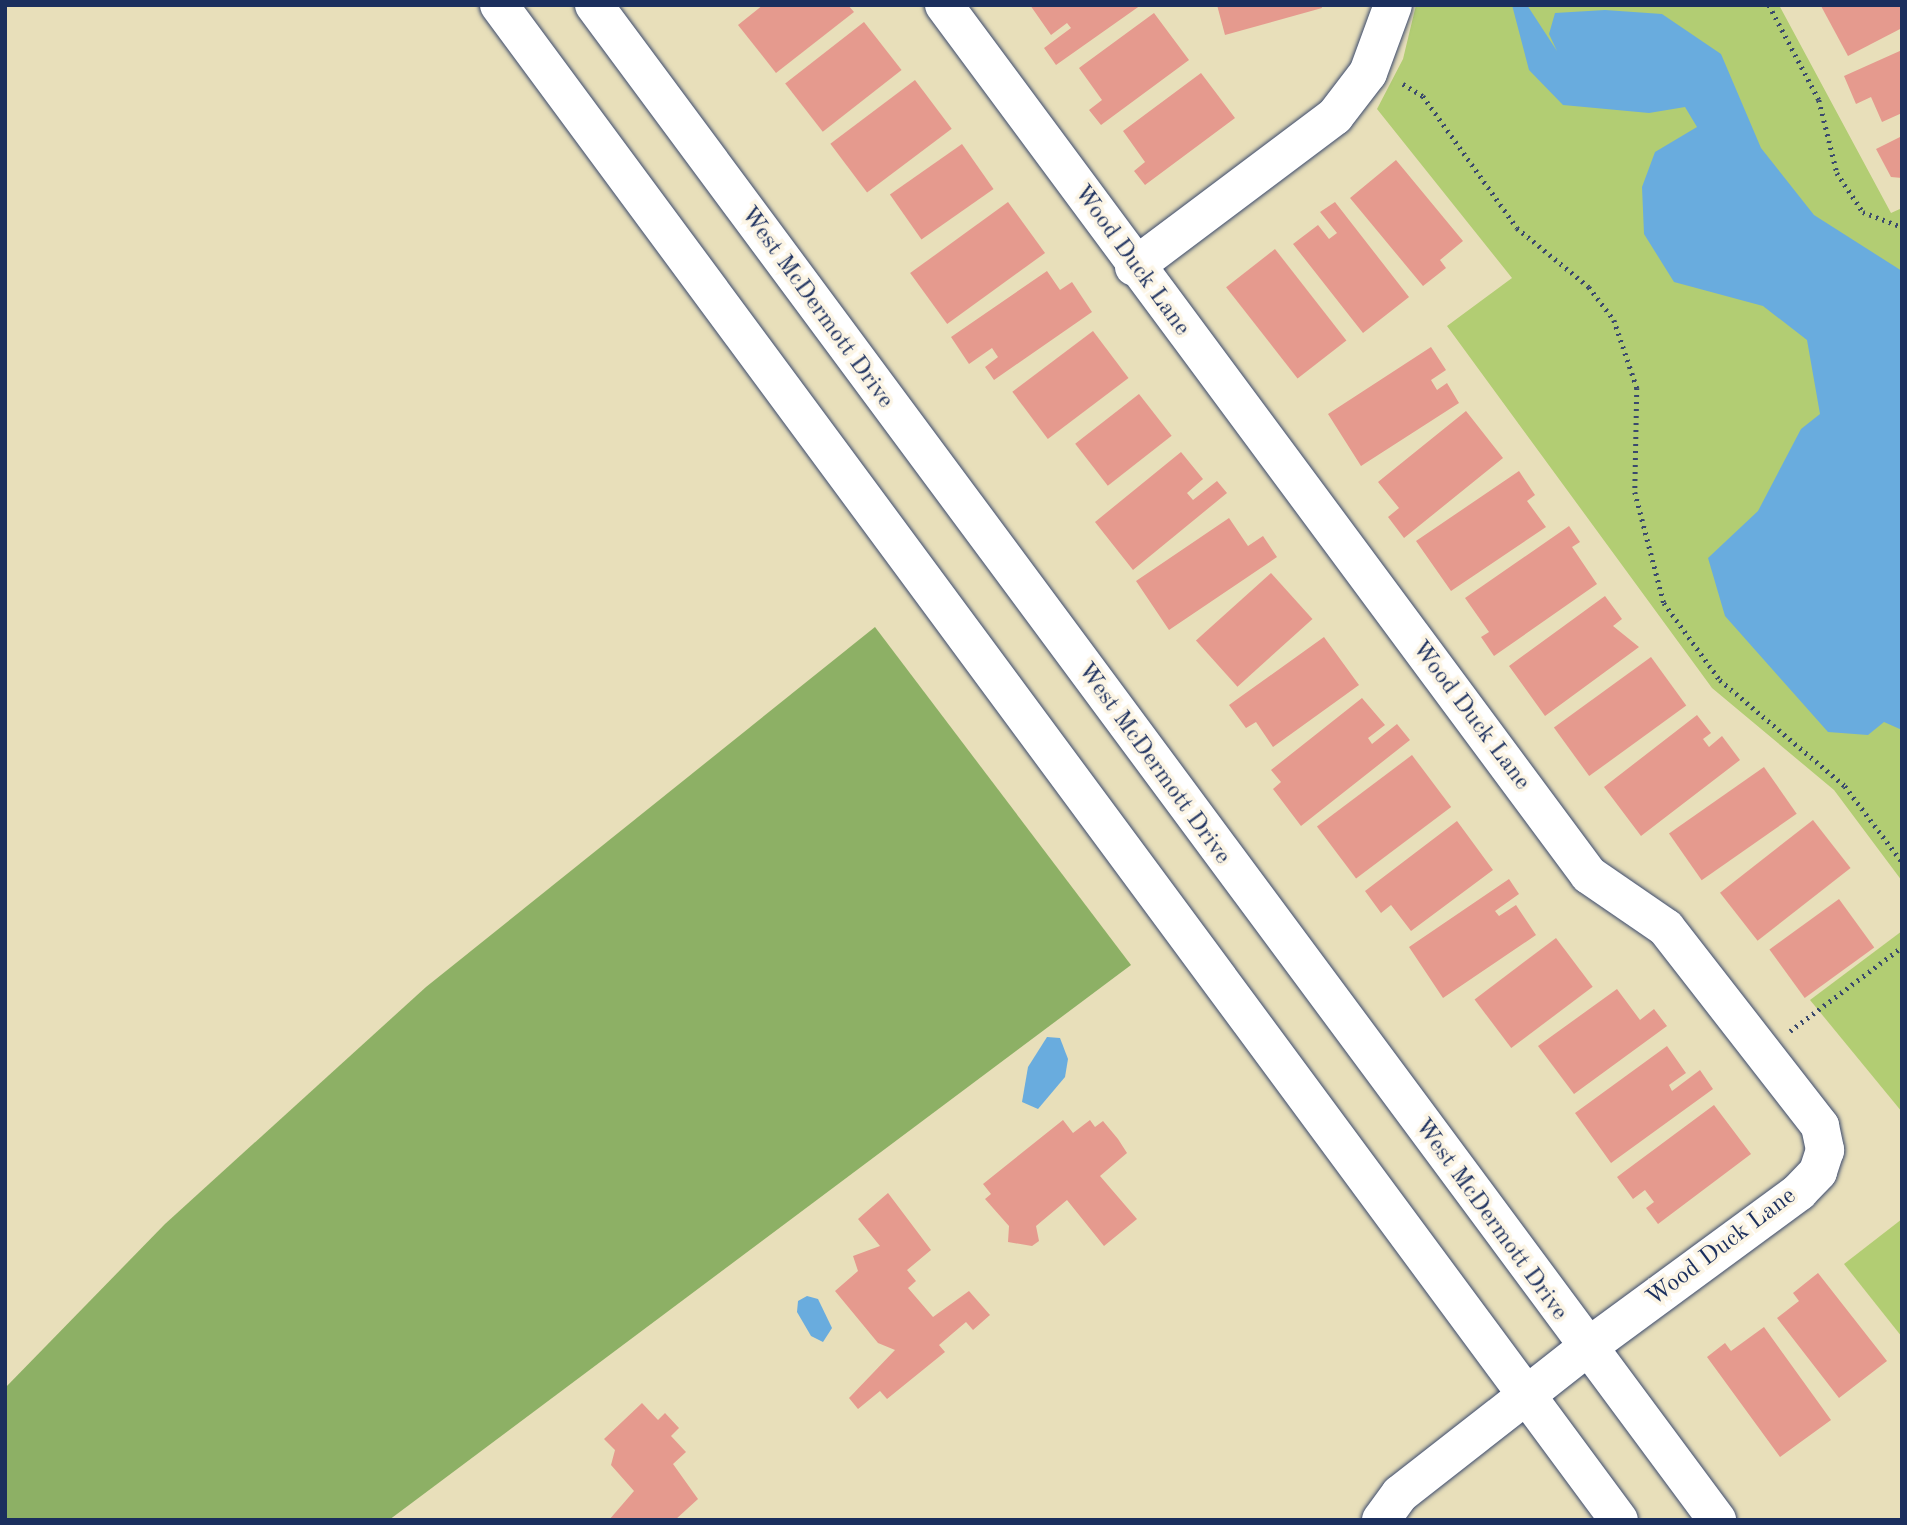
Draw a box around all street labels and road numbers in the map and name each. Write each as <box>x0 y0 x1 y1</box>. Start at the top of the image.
street label: Wood Duck Lane <box>1067 180 1195 342</box>
street label: West McDermott Drive <box>733 202 899 414</box>
street label: Wood Duck Lane <box>1404 636 1536 796</box>
street label: West McDermott Drive <box>1070 658 1236 870</box>
street label: West McDermott Drive <box>1407 1114 1573 1326</box>
street label: Wood Duck Lane <box>1642 1182 1802 1314</box>

